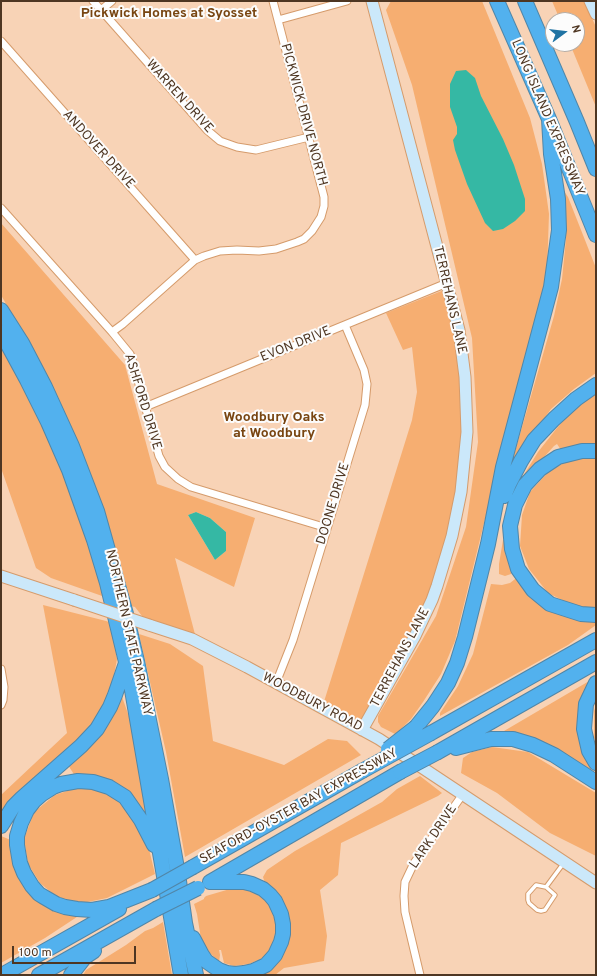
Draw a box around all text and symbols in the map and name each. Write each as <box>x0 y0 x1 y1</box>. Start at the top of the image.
district label: Pickwick Homes at Syosset <box>81 6 257 22</box>
north arrow <box>545 12 585 52</box>
text: N <box>568 24 583 35</box>
street label: LONG ISLAND EXPRESSWAY <box>507 38 587 198</box>
street label: PICKWICK DRIVE NORTH <box>276 42 330 188</box>
street label: WARREN DRIVE <box>142 57 216 137</box>
street label: ANDOVER DRIVE <box>59 108 137 192</box>
street label: TERREHANS LANE <box>429 244 469 356</box>
street label: EVON DRIVE <box>258 324 334 366</box>
street label: ASHFORD DRIVE <box>120 352 164 452</box>
district label: Woodbury Oaks at Woodbury <box>223 410 325 442</box>
street label: DOONE DRIVE <box>314 461 354 547</box>
street label: NORTHERN STATE PARKWAY <box>101 548 155 718</box>
street label: TERREHANS LANE <box>368 605 434 711</box>
street label: WOODBURY ROAD <box>259 670 365 736</box>
street label: SEAFORD-OYSTER BAY EXPRESSWAY <box>197 746 401 868</box>
street label: LARK DRIVE <box>407 802 461 872</box>
scale bar <box>14 938 138 964</box>
text: 100 m <box>19 945 52 961</box>

